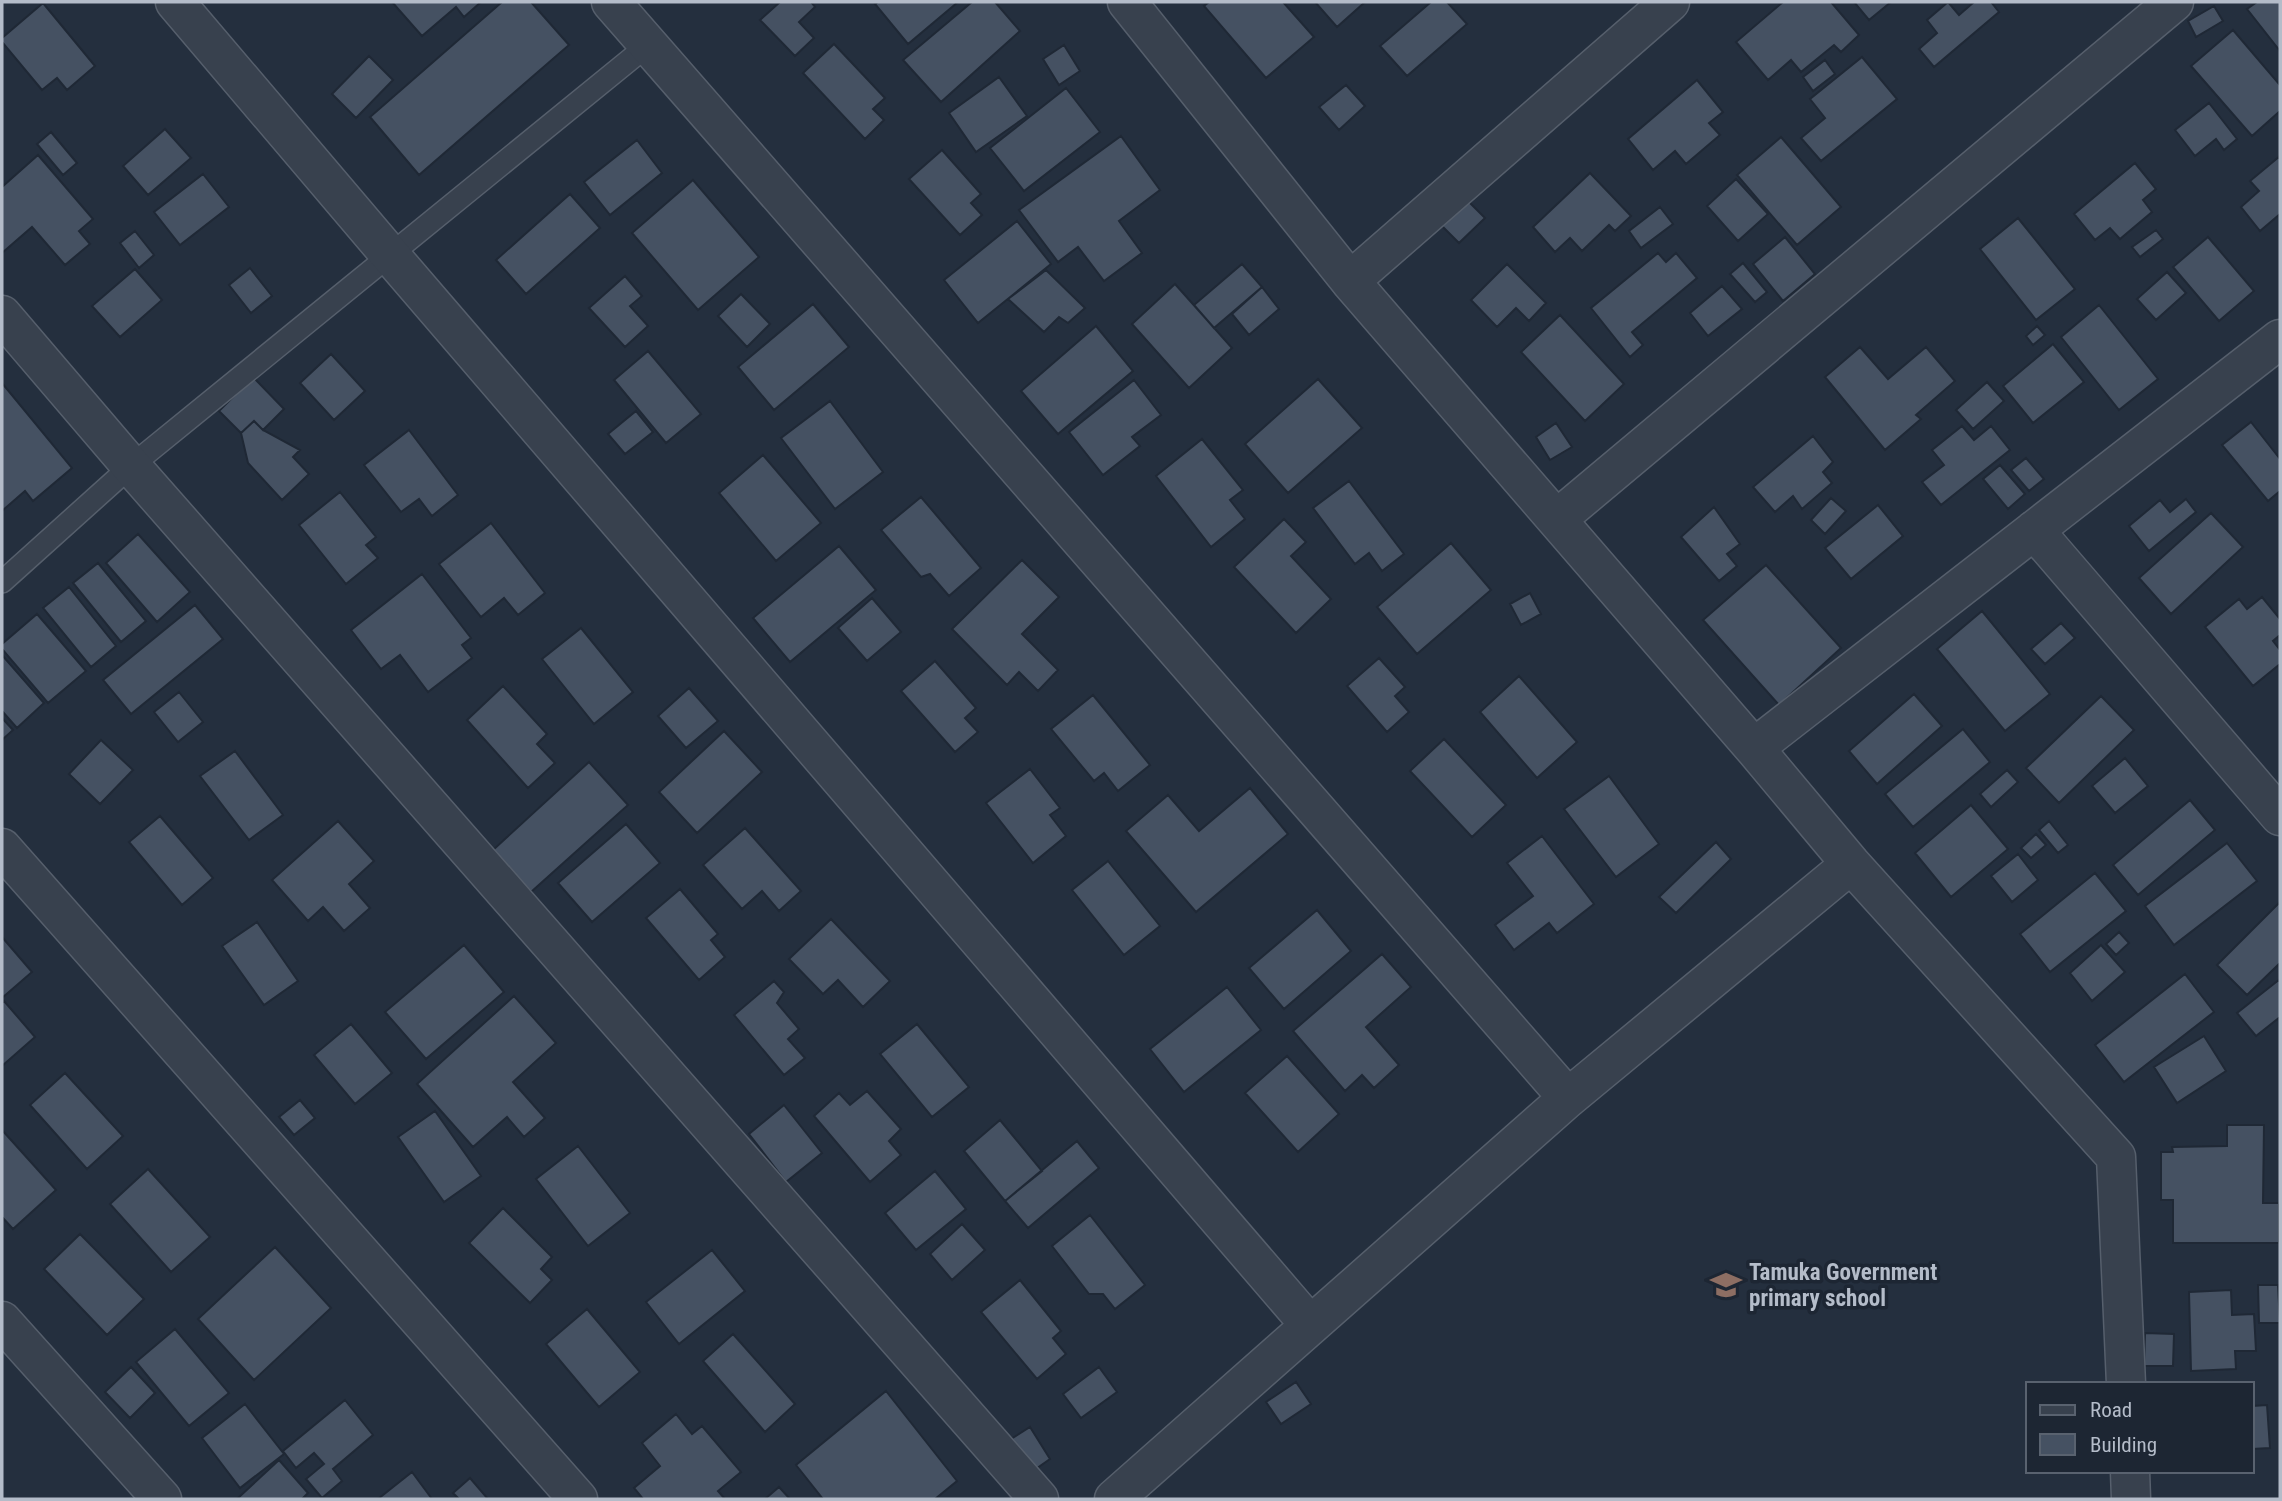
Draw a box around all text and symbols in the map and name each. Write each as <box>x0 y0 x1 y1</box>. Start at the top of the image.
place label: Tamuka Government primary school <box>1749 1259 1937 1312</box>
school or university icon: Tamuka Government primary school <box>1709 1268 1743 1302</box>
legend <box>2026 1382 2254 1473</box>
text: Road <box>2090 1398 2132 1422</box>
text: Building <box>2090 1433 2157 1457</box>

